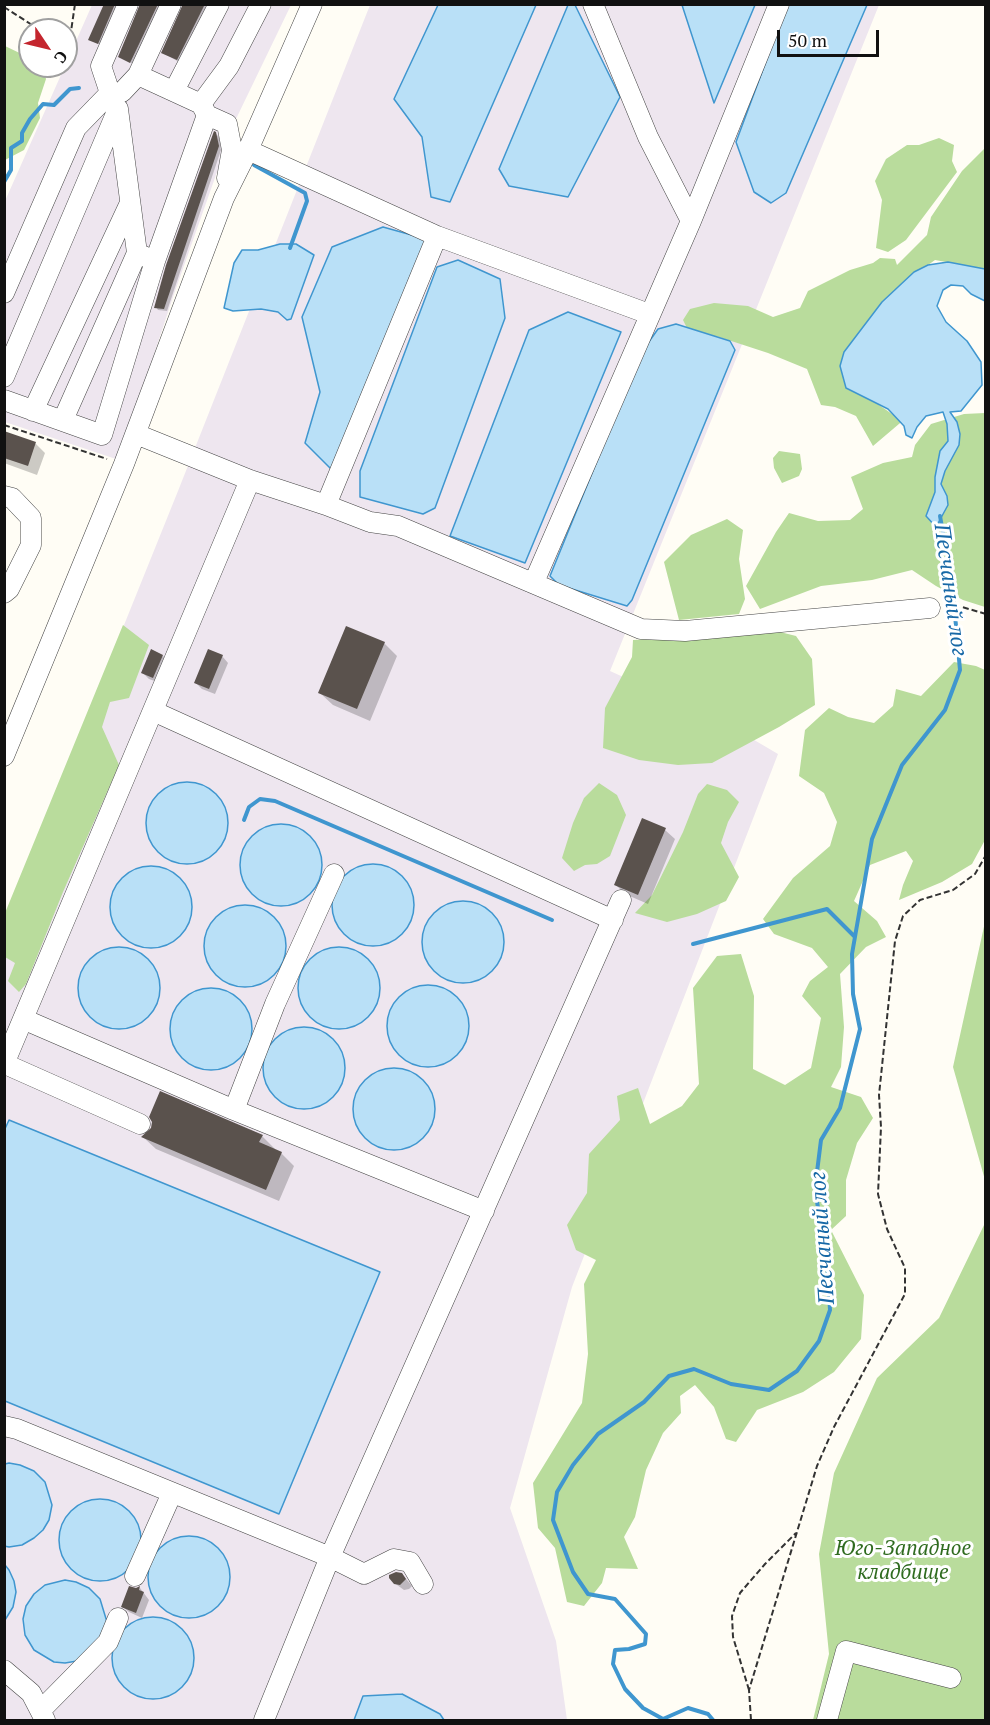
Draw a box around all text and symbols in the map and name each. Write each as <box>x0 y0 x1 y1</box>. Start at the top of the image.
north arrow <box>18 18 78 78</box>
scale bar <box>780 18 882 56</box>
text: 50 m <box>788 28 827 52</box>
text: С <box>49 47 73 68</box>
water label: Песчаный лог <box>928 522 972 658</box>
water label: Песчаный лог <box>805 1171 841 1305</box>
park label: Юго-Западное кладбище <box>835 1536 971 1586</box>

